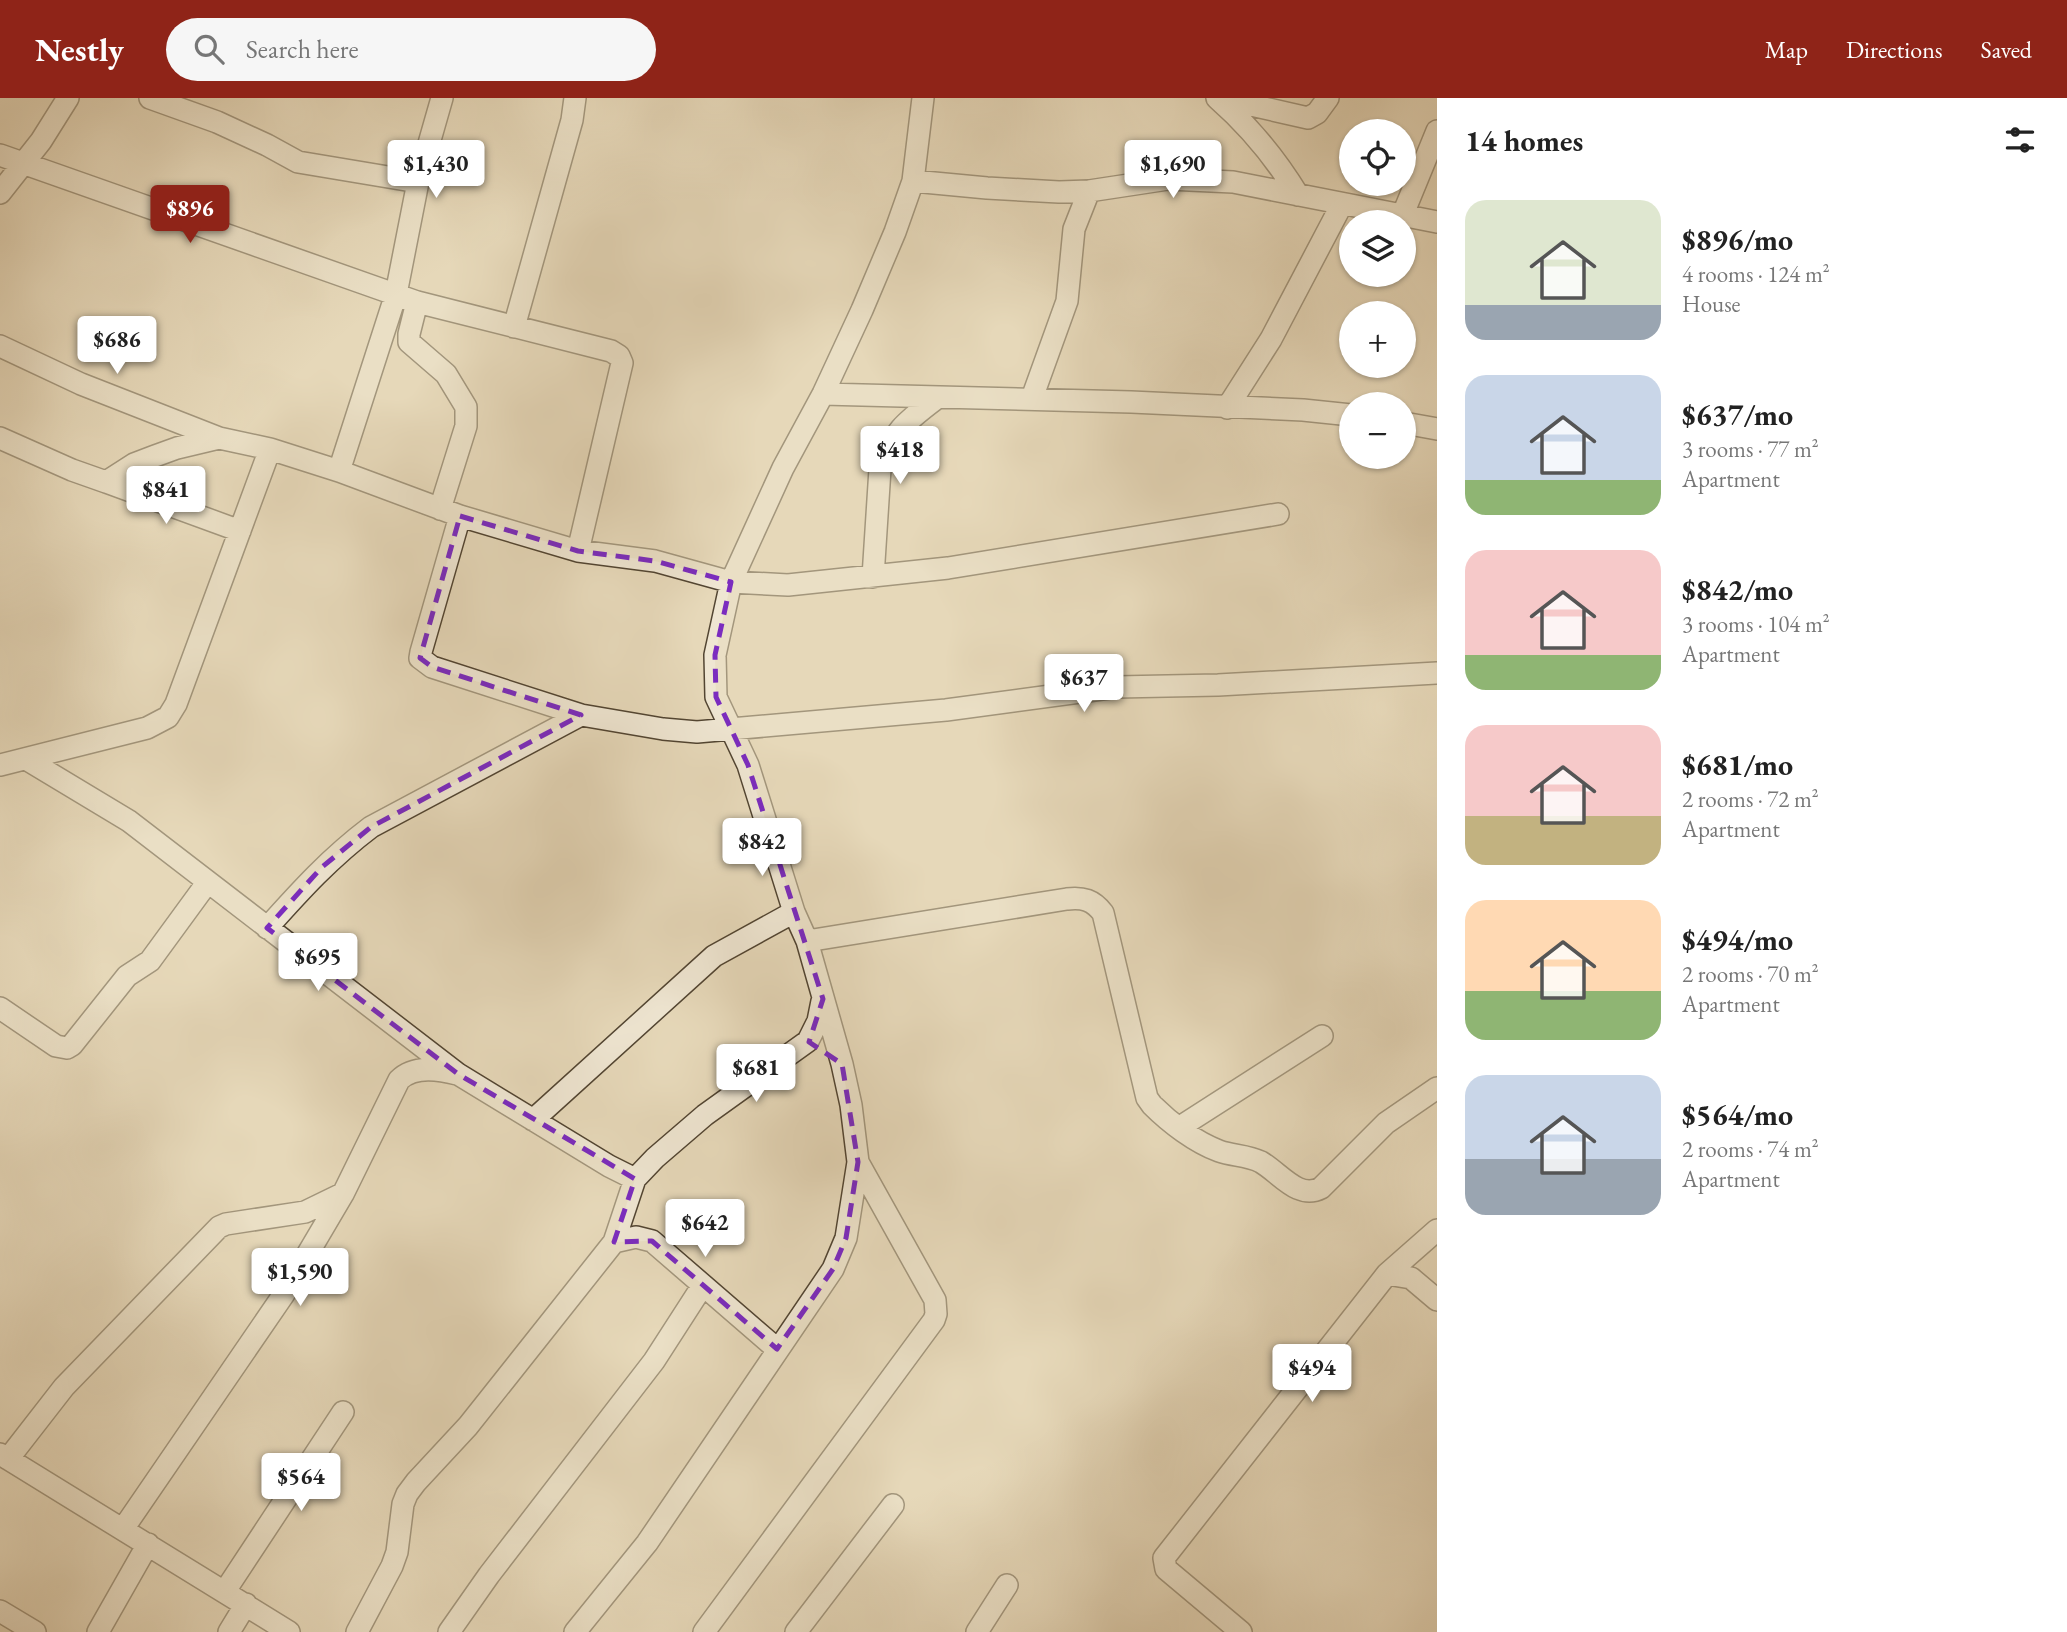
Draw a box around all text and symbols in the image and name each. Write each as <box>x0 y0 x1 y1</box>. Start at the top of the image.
search box <box>166 18 656 81</box>
text: Nestly <box>35 28 124 71</box>
icon: search <box>190 30 228 68</box>
text: Search here <box>246 32 359 66</box>
text: Map <box>1765 34 1808 65</box>
text: Directions <box>1846 34 1943 65</box>
text: Saved <box>1981 34 2032 65</box>
map controls <box>1339 119 1416 469</box>
button: locate <box>1339 119 1416 196</box>
text: 14 homes <box>1465 121 1583 160</box>
icon: filters <box>2001 121 2039 159</box>
pin: $1,430 <box>379 140 493 200</box>
pin: $1,690 <box>1116 140 1230 200</box>
text: $1,430 <box>404 148 468 178</box>
text: $1,690 <box>1141 148 1205 178</box>
pin: $896 <box>149 186 231 245</box>
text: $896 <box>166 193 214 223</box>
button: layers <box>1339 210 1416 287</box>
text: $896/mo <box>1682 220 1793 259</box>
icon: home <box>1521 228 1605 312</box>
text: 4 rooms · 124 m² <box>1682 259 1830 289</box>
text: House <box>1682 289 1741 319</box>
button: + <box>1339 301 1416 378</box>
pin: $686 <box>76 316 158 376</box>
text: $686 <box>93 324 141 354</box>
button: − <box>1339 392 1416 469</box>
text: $637/mo <box>1682 395 1793 434</box>
icon: home <box>1521 403 1605 487</box>
pin: $418 <box>859 426 941 486</box>
text: $418 <box>876 434 924 464</box>
text: 3 rooms · 77 m² <box>1682 434 1819 464</box>
text: Apartment <box>1682 464 1780 494</box>
pin: $841 <box>125 466 207 526</box>
text: $841 <box>142 474 190 504</box>
text: $842/mo <box>1682 570 1793 609</box>
icon: home <box>1521 578 1605 662</box>
text: 3 rooms · 104 m² <box>1682 609 1830 639</box>
text: Apartment <box>1682 639 1780 669</box>
pin: $637 <box>1043 654 1125 714</box>
text: $637 <box>1060 662 1108 692</box>
text: $681/mo <box>1682 745 1793 784</box>
icon: home <box>1521 753 1605 837</box>
text: 2 rooms · 72 m² <box>1682 784 1819 814</box>
text: Apartment <box>1682 814 1780 844</box>
pin: $842 <box>721 818 803 878</box>
text: $842 <box>738 826 786 856</box>
text: $494/mo <box>1682 920 1793 959</box>
icon: home <box>1521 928 1605 1012</box>
pin: $695 <box>277 934 359 993</box>
text: $695 <box>294 941 342 971</box>
text: 2 rooms · 70 m² <box>1682 959 1819 989</box>
text: Apartment <box>1682 989 1780 1019</box>
pin: $681 <box>715 1044 797 1104</box>
text: $681 <box>732 1052 780 1082</box>
text: $564/mo <box>1682 1095 1793 1134</box>
icon: home <box>1521 1103 1605 1187</box>
text: 2 rooms · 74 m² <box>1682 1134 1819 1164</box>
text: Apartment <box>1682 1164 1780 1194</box>
pin: $642 <box>664 1200 746 1259</box>
text: $642 <box>681 1207 729 1237</box>
pin: $1,590 <box>243 1248 357 1308</box>
text: $1,590 <box>268 1256 332 1286</box>
pin: $494 <box>1271 1344 1353 1404</box>
text: $494 <box>1288 1352 1336 1382</box>
pin: $564 <box>260 1454 342 1513</box>
text: $564 <box>277 1461 325 1491</box>

